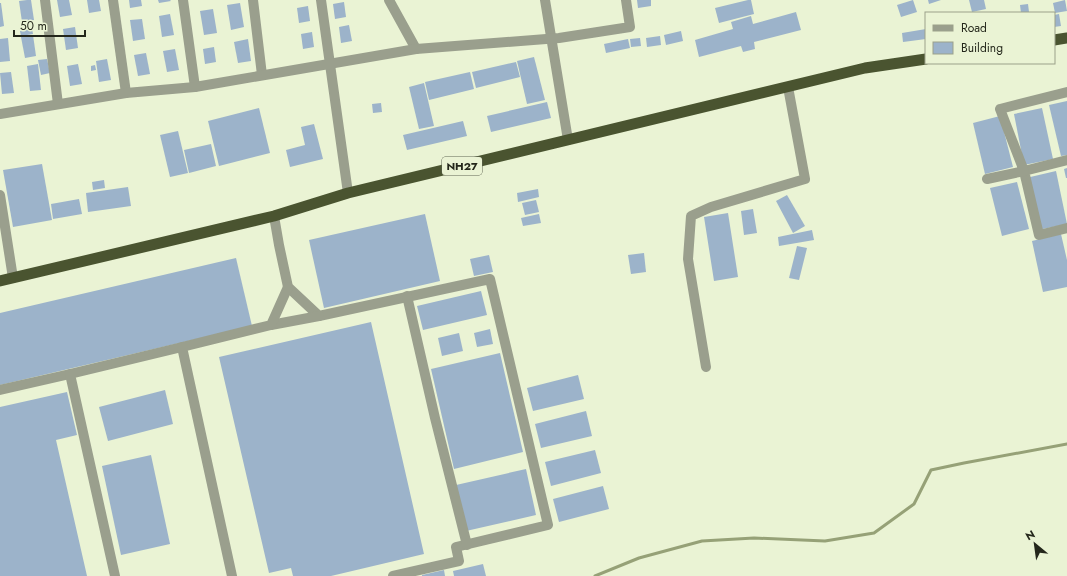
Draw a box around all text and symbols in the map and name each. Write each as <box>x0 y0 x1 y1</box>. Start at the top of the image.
scale bar <box>14 12 85 38</box>
legend <box>925 12 1055 64</box>
text: 50 m <box>20 17 47 35</box>
text: Road <box>961 19 987 37</box>
text: Building <box>961 39 1003 57</box>
road number: NH27 <box>442 157 482 175</box>
north arrow <box>1015 524 1055 564</box>
text: N <box>1022 526 1038 544</box>

